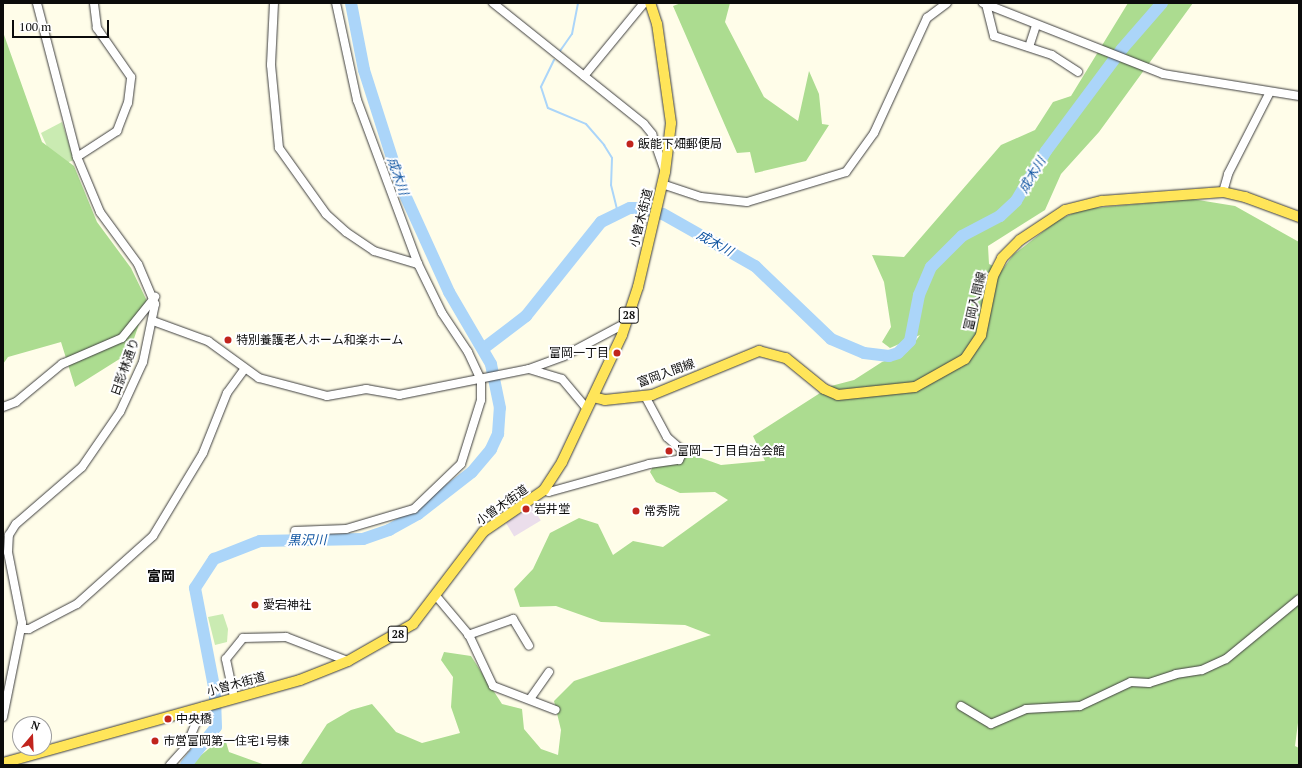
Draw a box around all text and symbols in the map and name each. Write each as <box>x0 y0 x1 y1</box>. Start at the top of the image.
scale bar <box>14 12 111 38</box>
text: 100 m <box>19 19 51 34</box>
place label: 飯能下畑郵便局 <box>638 137 722 151</box>
marker: 飯能下畑郵便局 <box>625 139 635 149</box>
water label: 成木川 <box>1015 154 1049 196</box>
water label: 成木川 <box>384 155 412 197</box>
street label: 小曽木街道 <box>627 187 655 249</box>
water label: 成木川 <box>694 227 736 259</box>
street label: 富岡入間線 <box>961 270 989 332</box>
road number: 28 <box>618 306 640 324</box>
place label: 特別養護老人ホーム和楽ホーム <box>236 333 404 347</box>
marker: 特別養護老人ホーム和楽ホーム <box>223 335 233 345</box>
street label: 日影林通り <box>108 336 142 398</box>
place label: 富岡一丁目 <box>549 346 609 360</box>
marker: 富岡一丁目 <box>612 348 622 358</box>
street label: 富岡入間線 <box>635 356 697 390</box>
place label: 富岡一丁目自治会館 <box>677 444 785 458</box>
marker: 富岡一丁目自治会館 <box>664 446 674 456</box>
street label: 小曽木街道 <box>473 482 531 528</box>
place label: 岩井堂 <box>534 502 570 516</box>
marker: 岩井堂 <box>521 504 531 514</box>
place label: 常秀院 <box>644 504 680 518</box>
marker: 常秀院 <box>631 506 641 516</box>
water label: 黒沢川 <box>287 532 327 548</box>
district label: 富岡 <box>147 568 175 584</box>
place label: 愛宕神社 <box>263 598 311 612</box>
marker: 愛宕神社 <box>250 600 260 610</box>
road number: 28 <box>387 625 409 643</box>
street label: 小曽木街道 <box>205 669 267 699</box>
place label: 中央橋 <box>176 712 212 726</box>
marker: 中央橋 <box>163 714 173 724</box>
north arrow <box>12 716 52 756</box>
text: N <box>29 718 42 734</box>
place label: 市営富岡第一住宅1号棟 <box>163 734 289 748</box>
marker: 市営富岡第一住宅1号棟 <box>150 736 160 746</box>

